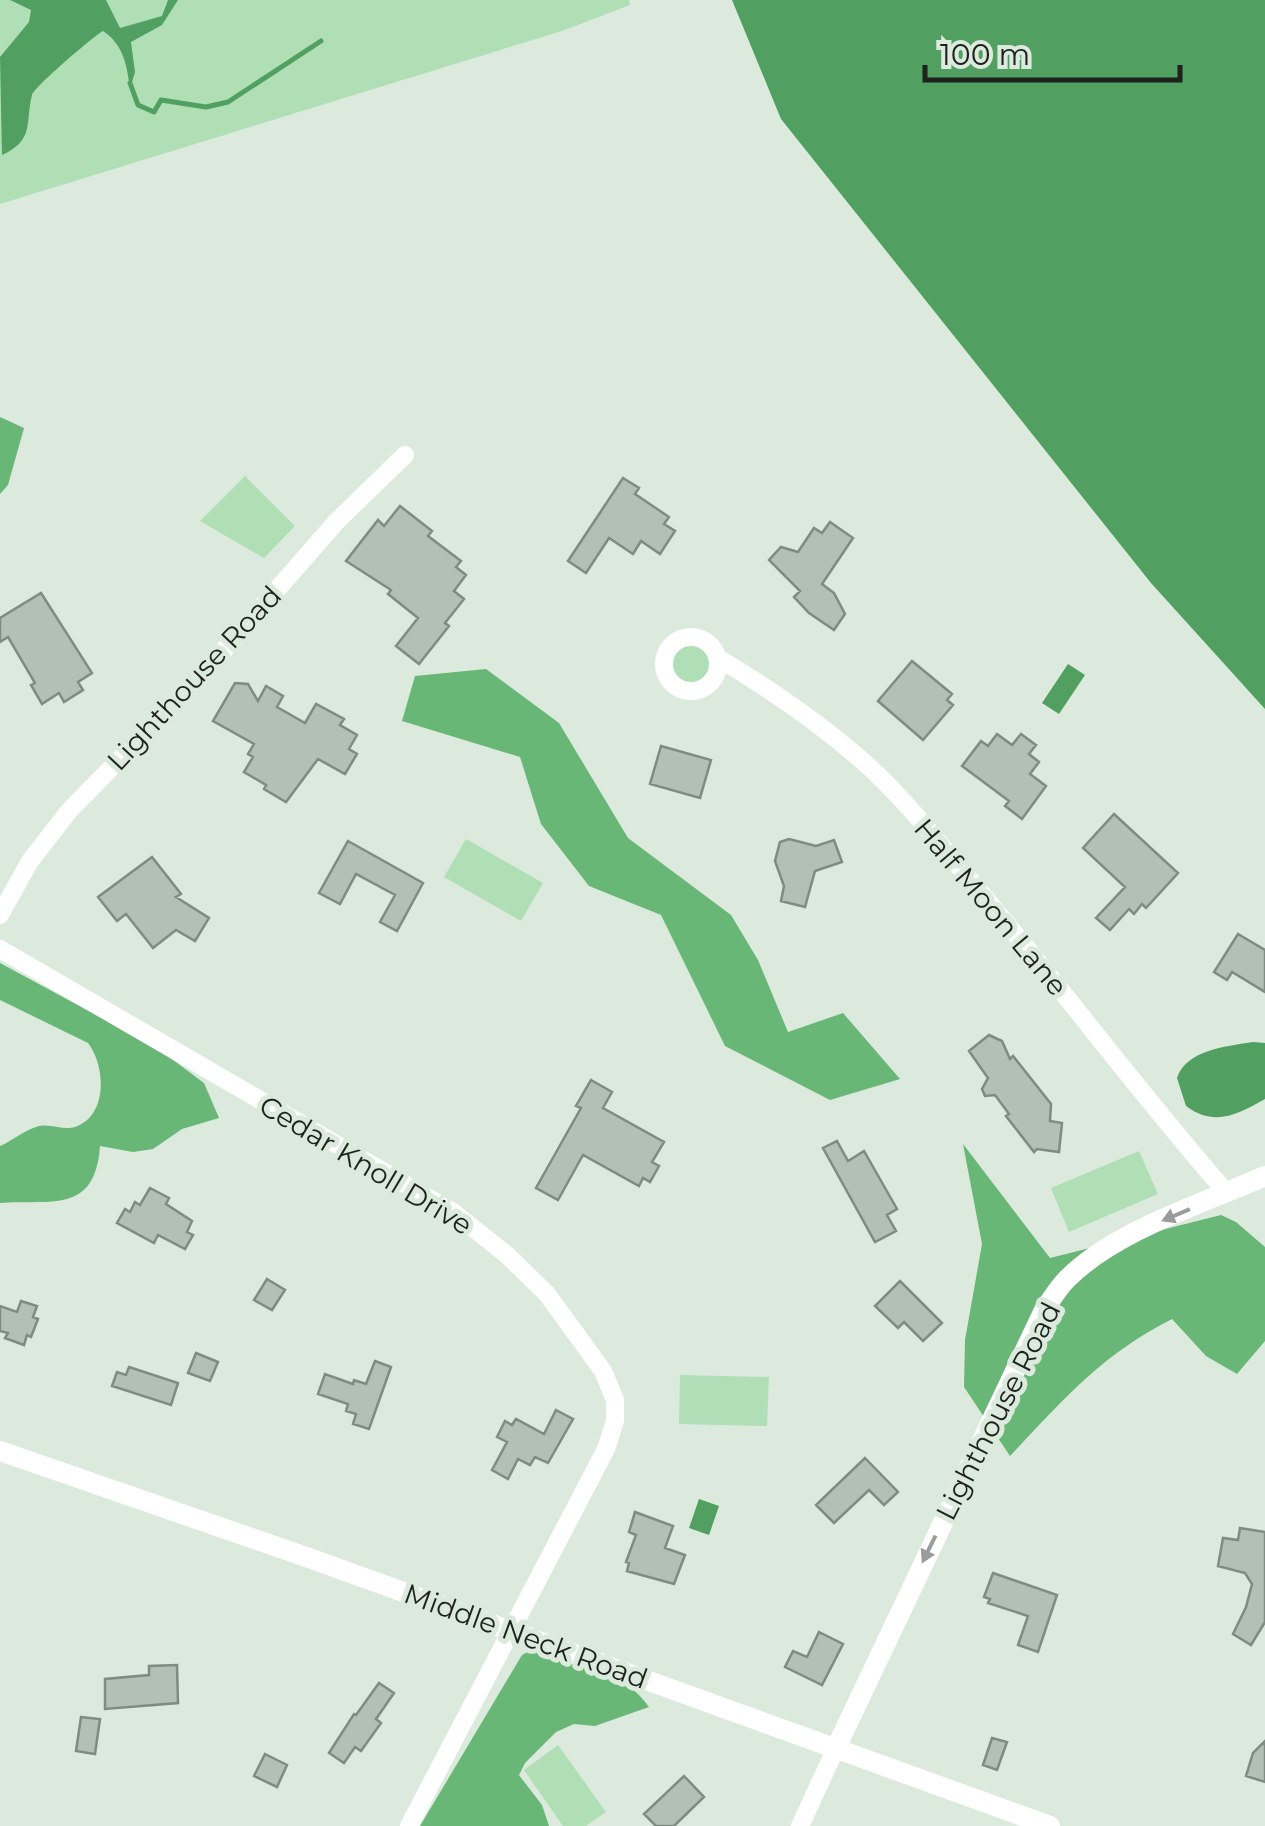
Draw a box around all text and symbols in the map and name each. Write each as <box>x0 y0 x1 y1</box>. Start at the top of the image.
scale bar <box>925 20 1180 82</box>
text: 100 m <box>940 36 1030 73</box>
street label: Lighthouse Road <box>100 579 288 777</box>
street label: Half Moon Lane <box>907 812 1075 1002</box>
street label: Cedar Knoll Drive <box>254 1088 478 1242</box>
one-way arrow <box>1161 1207 1191 1223</box>
street label: Lighthouse Road <box>928 1296 1068 1526</box>
one-way arrow <box>921 1534 938 1563</box>
street label: Middle Neck Road <box>400 1576 652 1696</box>

